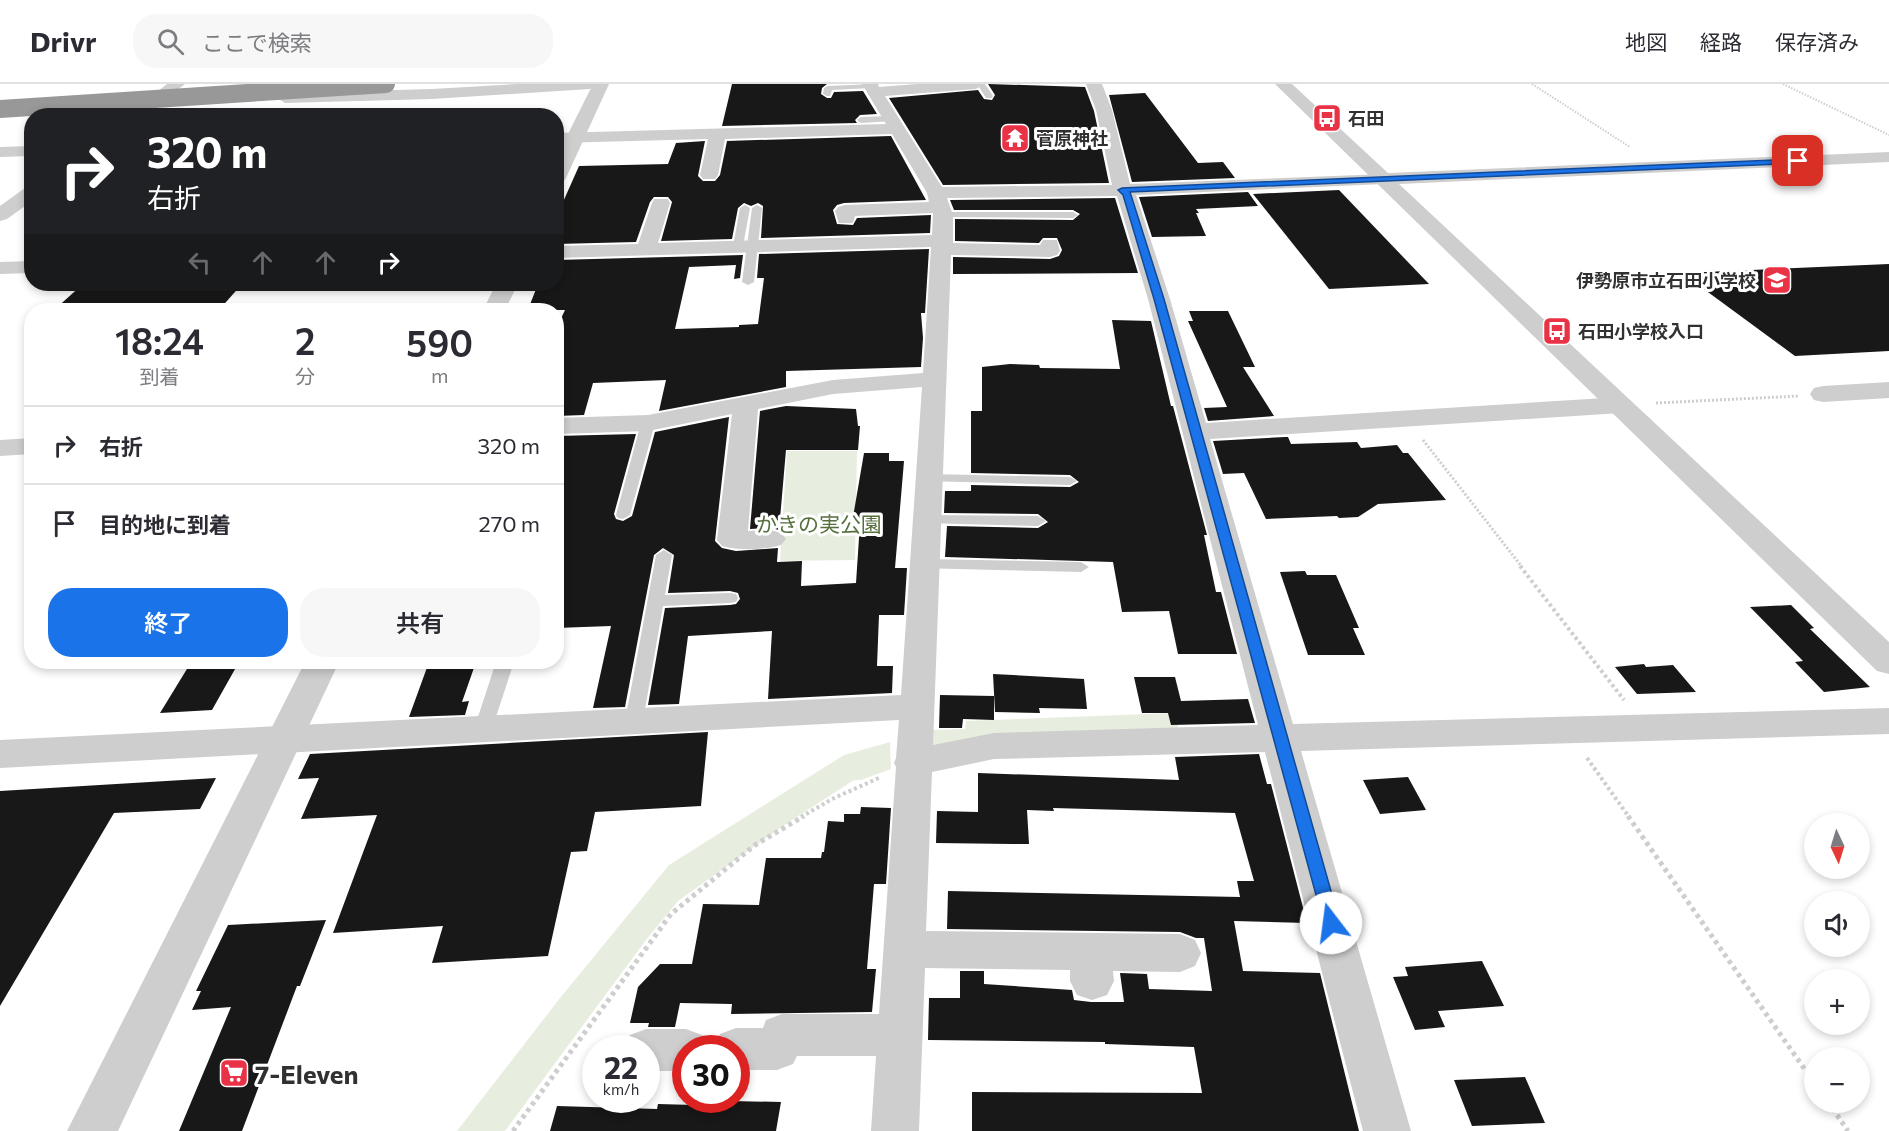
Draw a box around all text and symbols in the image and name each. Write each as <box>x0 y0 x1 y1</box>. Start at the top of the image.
search box <box>133 14 553 68</box>
text: Drivr <box>30 24 97 58</box>
icon: search <box>154 25 187 58</box>
text: ここで検索 <box>202 29 312 56</box>
text: 地図 <box>1625 29 1667 54</box>
text: 経路 <box>1700 29 1742 54</box>
text: 保存済み <box>1775 29 1859 54</box>
bus stop icon: 石田 <box>1311 102 1343 134</box>
place label: 石田 <box>1348 107 1384 129</box>
temple icon: 菅原神社 <box>999 122 1031 154</box>
text: 320 m <box>147 125 267 177</box>
place label: 菅原神社 <box>1036 127 1108 149</box>
icon: right <box>48 132 126 210</box>
pin <box>1772 135 1823 186</box>
icon: arrive <box>1781 144 1814 177</box>
text: 右折 <box>147 181 201 214</box>
icon: left <box>183 246 216 279</box>
icon: ahead <box>246 246 279 279</box>
icon: ahead <box>309 246 342 279</box>
icon: right <box>372 246 405 279</box>
school or university icon: 伊勢原市立石田小学校 <box>1761 264 1793 296</box>
place label: 伊勢原市立石田小学校 <box>1576 269 1756 291</box>
bus stop icon: 石田小学校入口 <box>1541 315 1573 347</box>
text: 18:24 <box>115 318 204 362</box>
text: 2 <box>295 318 315 362</box>
text: 590 <box>406 320 473 364</box>
place label: 石田小学校入口 <box>1578 320 1704 342</box>
text: m <box>431 363 448 387</box>
text: 到着 <box>139 364 179 388</box>
text: 分 <box>295 364 315 388</box>
icon: right <box>48 429 81 462</box>
text: 320 m <box>478 432 540 459</box>
text: 右折 <box>99 433 143 460</box>
icon: arrive <box>48 507 81 540</box>
text: 270 m <box>479 510 540 537</box>
text: 目的地に到着 <box>99 511 231 538</box>
park label: かきの実公園 <box>756 511 882 536</box>
button: 終了 <box>48 588 288 657</box>
button: 共有 <box>300 588 540 657</box>
north arrow <box>1804 813 1870 879</box>
map controls <box>1804 813 1870 1113</box>
position arrow <box>1299 891 1363 955</box>
button: sound <box>1804 891 1870 957</box>
button: + <box>1804 969 1870 1035</box>
speed limit sign: 30 <box>672 1035 750 1113</box>
button: − <box>1804 1047 1870 1113</box>
text: 22 <box>604 1048 638 1085</box>
supermarket icon: 7-Eleven <box>218 1057 250 1089</box>
place label: 7-Eleven <box>255 1058 359 1089</box>
text: km/h <box>603 1080 639 1098</box>

